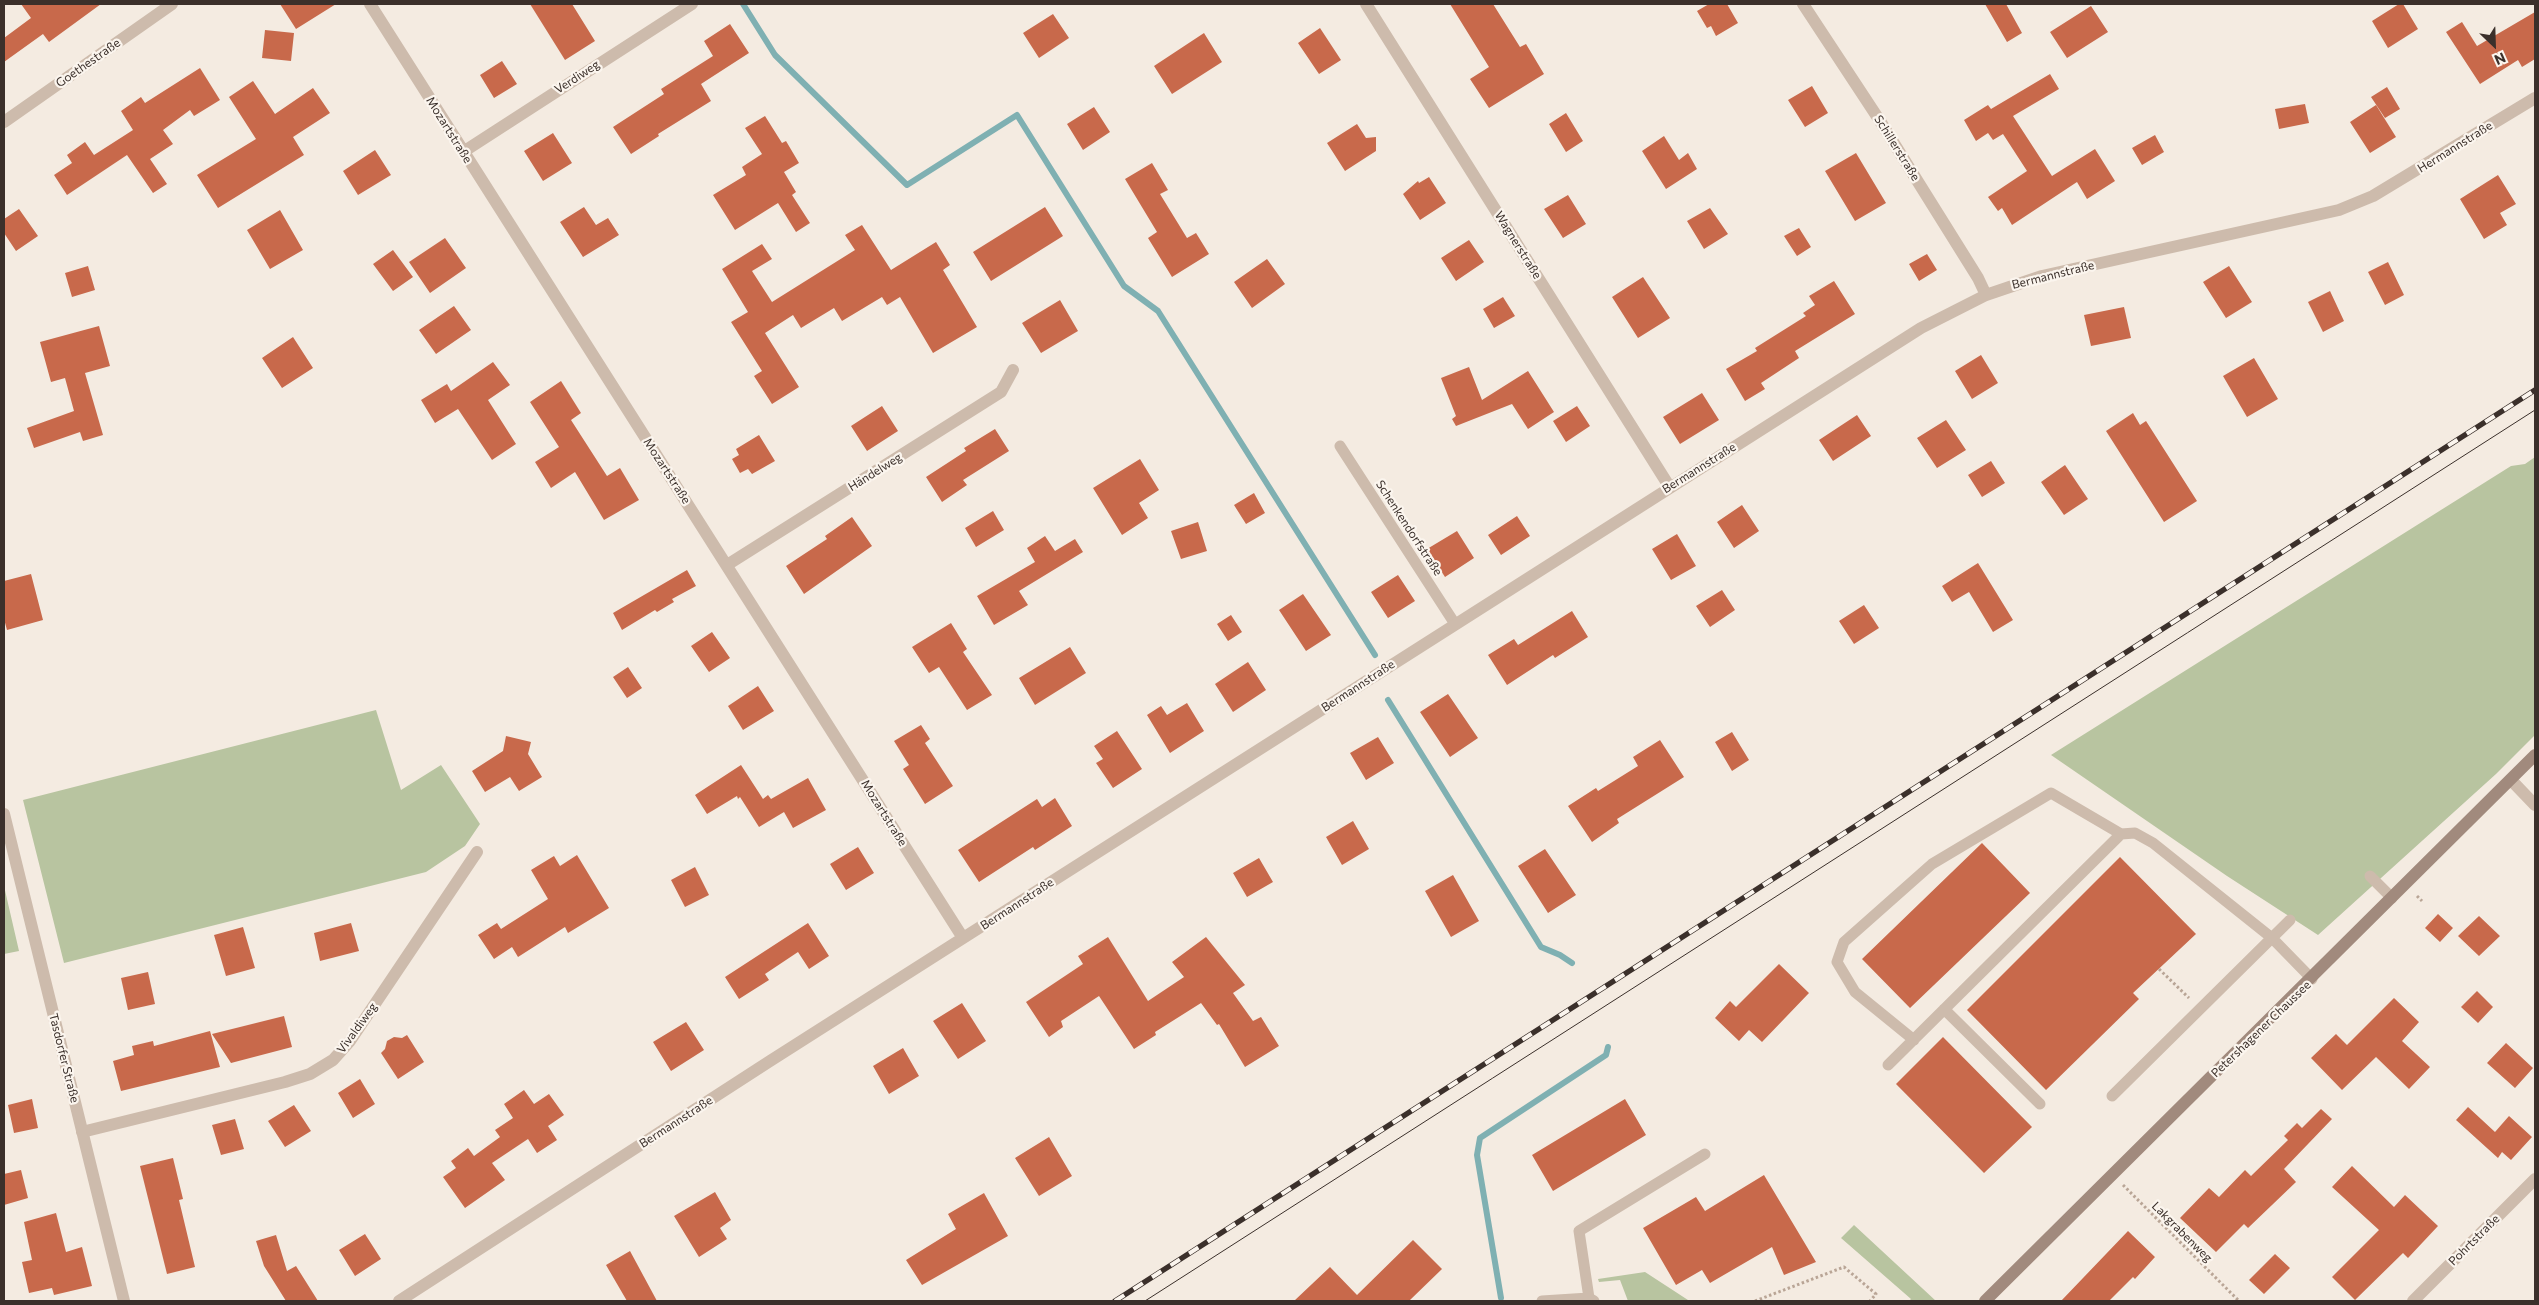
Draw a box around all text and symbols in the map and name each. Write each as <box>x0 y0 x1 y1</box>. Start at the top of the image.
north arrow <box>2469 20 2519 70</box>
street label: Goethestraße <box>53 36 123 90</box>
text: N <box>2492 49 2509 69</box>
street label: Verdiweg <box>552 57 602 97</box>
street label: Mozartstraße <box>423 94 475 166</box>
street label: Schillerstraße <box>1871 112 1923 184</box>
street label: Hermannstraße <box>2415 118 2495 176</box>
street label: Wagnerstraße <box>1491 209 1545 281</box>
street label: Bermannstraße <box>2010 258 2096 292</box>
street label: Mozartstraße <box>640 435 694 507</box>
street label: Bermannstraße <box>1659 440 1739 496</box>
street label: Händelweg <box>845 450 905 494</box>
street label: Schenkendorfstraße <box>1373 478 1445 578</box>
street label: Bermannstraße <box>1319 657 1397 715</box>
street label: Mozartstraße <box>858 777 910 849</box>
street label: Bermannstraße <box>978 875 1056 933</box>
street label: Petershagener Chaussee <box>2208 978 2314 1080</box>
street label: Vivaldiweg <box>334 1000 380 1056</box>
street label: Tasdorfer Straße <box>46 1012 82 1104</box>
street label: Bermannstraße <box>637 1093 715 1151</box>
street label: Lakgrabenweg <box>2149 1199 2215 1265</box>
street label: Pohrtstraße <box>2446 1212 2502 1268</box>

